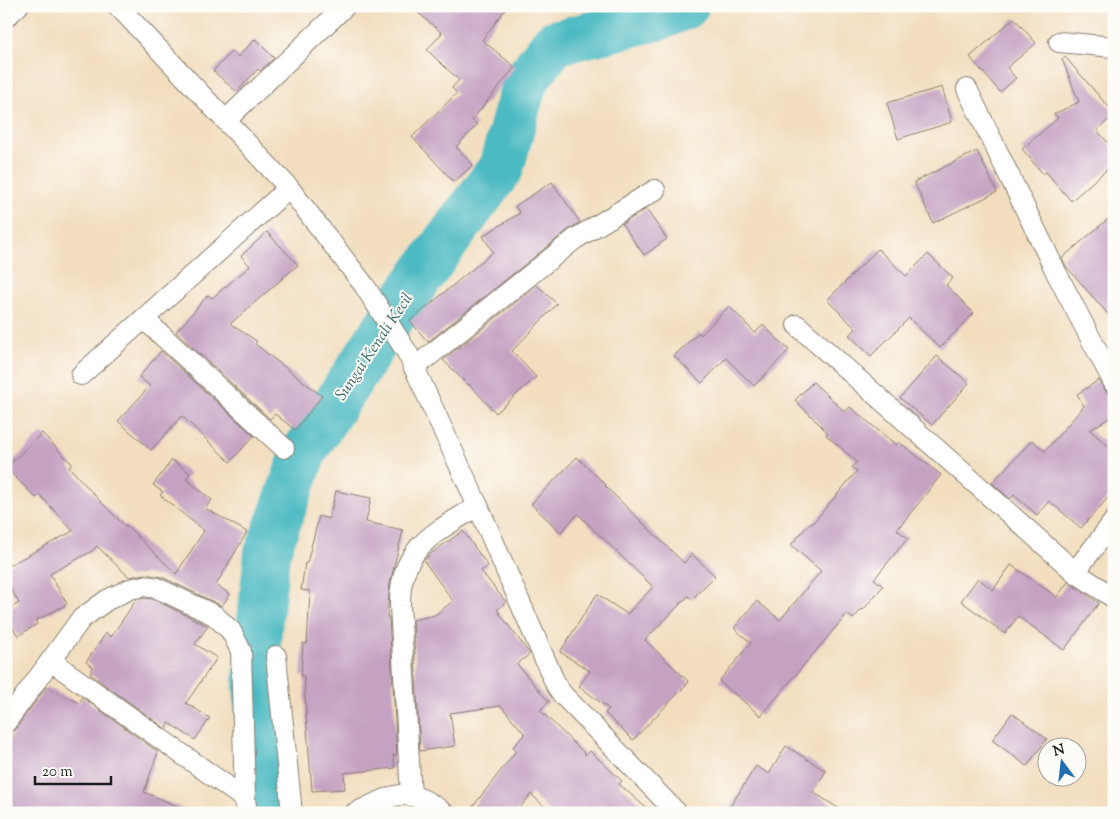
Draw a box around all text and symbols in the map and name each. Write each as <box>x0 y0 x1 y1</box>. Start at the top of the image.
water label: Sungai Kenali Kecil <box>331 289 420 406</box>
north arrow <box>1038 736 1088 786</box>
text: N <box>1051 740 1067 762</box>
scale bar <box>35 754 111 786</box>
text: 20 m <box>42 762 73 783</box>

